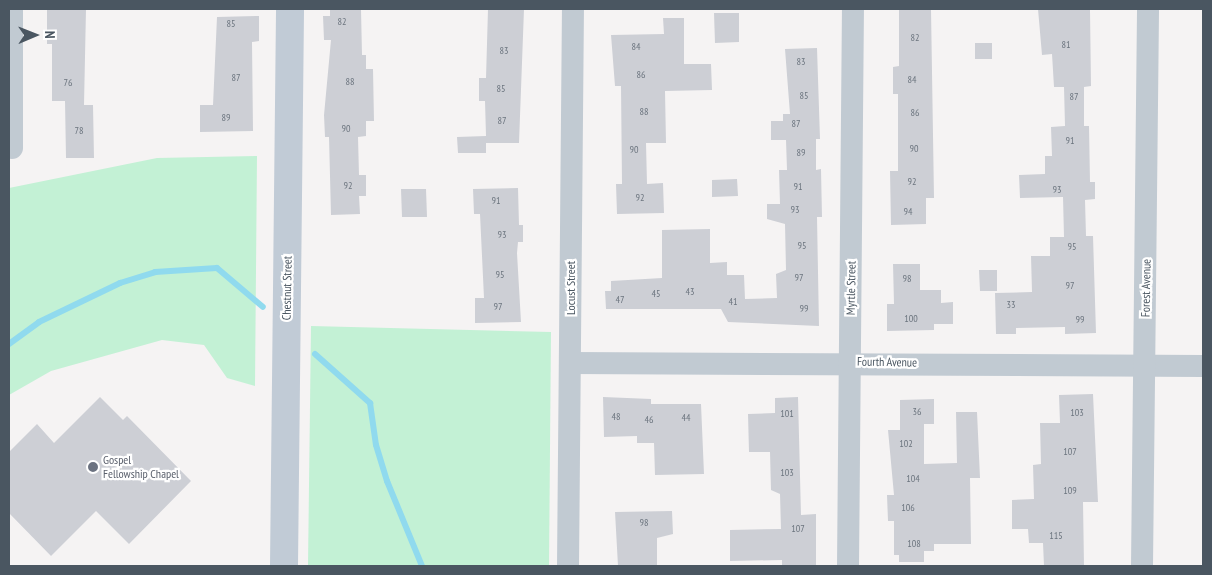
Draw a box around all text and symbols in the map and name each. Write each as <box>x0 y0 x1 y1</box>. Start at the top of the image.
north arrow <box>10 10 60 60</box>
house number: 82 <box>338 16 346 28</box>
house number: 85 <box>227 18 235 30</box>
text: N <box>41 31 59 39</box>
house number: 82 <box>911 32 919 44</box>
house number: 81 <box>1062 39 1070 51</box>
house number: 84 <box>632 41 640 53</box>
house number: 83 <box>500 45 508 57</box>
house number: 83 <box>797 56 805 68</box>
house number: 86 <box>637 69 645 81</box>
house number: 87 <box>232 72 240 84</box>
house number: 84 <box>908 74 916 86</box>
house number: 88 <box>346 76 354 88</box>
house number: 76 <box>64 77 72 89</box>
house number: 85 <box>497 83 505 95</box>
house number: 85 <box>800 90 808 102</box>
house number: 87 <box>1070 91 1078 103</box>
house number: 88 <box>640 106 648 118</box>
house number: 86 <box>911 107 919 119</box>
house number: 89 <box>222 112 230 124</box>
house number: 87 <box>498 115 506 127</box>
house number: 87 <box>792 118 800 130</box>
house number: 90 <box>342 123 350 135</box>
house number: 78 <box>75 125 83 137</box>
house number: 91 <box>1066 135 1074 147</box>
house number: 90 <box>910 143 918 155</box>
house number: 90 <box>630 144 638 156</box>
house number: 89 <box>797 147 805 159</box>
house number: 92 <box>908 176 916 188</box>
house number: 92 <box>344 180 352 192</box>
house number: 91 <box>794 181 802 193</box>
house number: 93 <box>1053 184 1061 196</box>
house number: 92 <box>636 192 644 204</box>
house number: 91 <box>492 195 500 207</box>
house number: 93 <box>791 204 799 216</box>
house number: 94 <box>904 206 912 218</box>
house number: 93 <box>498 229 506 241</box>
house number: 95 <box>798 240 806 252</box>
house number: 95 <box>1068 241 1076 253</box>
street label: Chestnut Street <box>279 256 295 320</box>
street label: Forest Avenue <box>1138 259 1154 317</box>
street label: Locust Street <box>564 261 578 315</box>
street label: Myrtle Street <box>843 261 859 315</box>
house number: 95 <box>496 269 504 281</box>
house number: 97 <box>795 272 803 284</box>
house number: 98 <box>903 273 911 285</box>
house number: 97 <box>1066 280 1074 292</box>
house number: 43 <box>686 286 694 298</box>
house number: 45 <box>652 288 660 300</box>
house number: 47 <box>616 294 624 306</box>
house number: 41 <box>729 296 737 308</box>
house number: 33 <box>1007 299 1015 311</box>
house number: 97 <box>494 301 502 313</box>
house number: 99 <box>800 303 808 315</box>
house number: 100 <box>904 313 918 325</box>
house number: 99 <box>1076 314 1084 326</box>
street label: Fourth Avenue <box>857 354 917 370</box>
house number: 36 <box>913 406 921 418</box>
house number: 103 <box>1070 407 1084 419</box>
house number: 101 <box>780 408 794 420</box>
house number: 48 <box>612 411 620 423</box>
house number: 44 <box>682 412 690 424</box>
house number: 46 <box>645 414 653 426</box>
house number: 102 <box>899 438 913 450</box>
house number: 107 <box>1063 446 1077 458</box>
place label: Gospel Fellowship Chapel <box>103 453 179 481</box>
marker: Gospel Fellowship Chapel <box>87 461 99 473</box>
house number: 103 <box>780 467 794 479</box>
house number: 104 <box>906 473 920 485</box>
house number: 109 <box>1063 485 1077 497</box>
house number: 106 <box>901 502 915 514</box>
house number: 98 <box>640 517 648 529</box>
house number: 107 <box>791 523 805 535</box>
house number: 115 <box>1049 530 1063 542</box>
house number: 108 <box>907 538 921 550</box>

